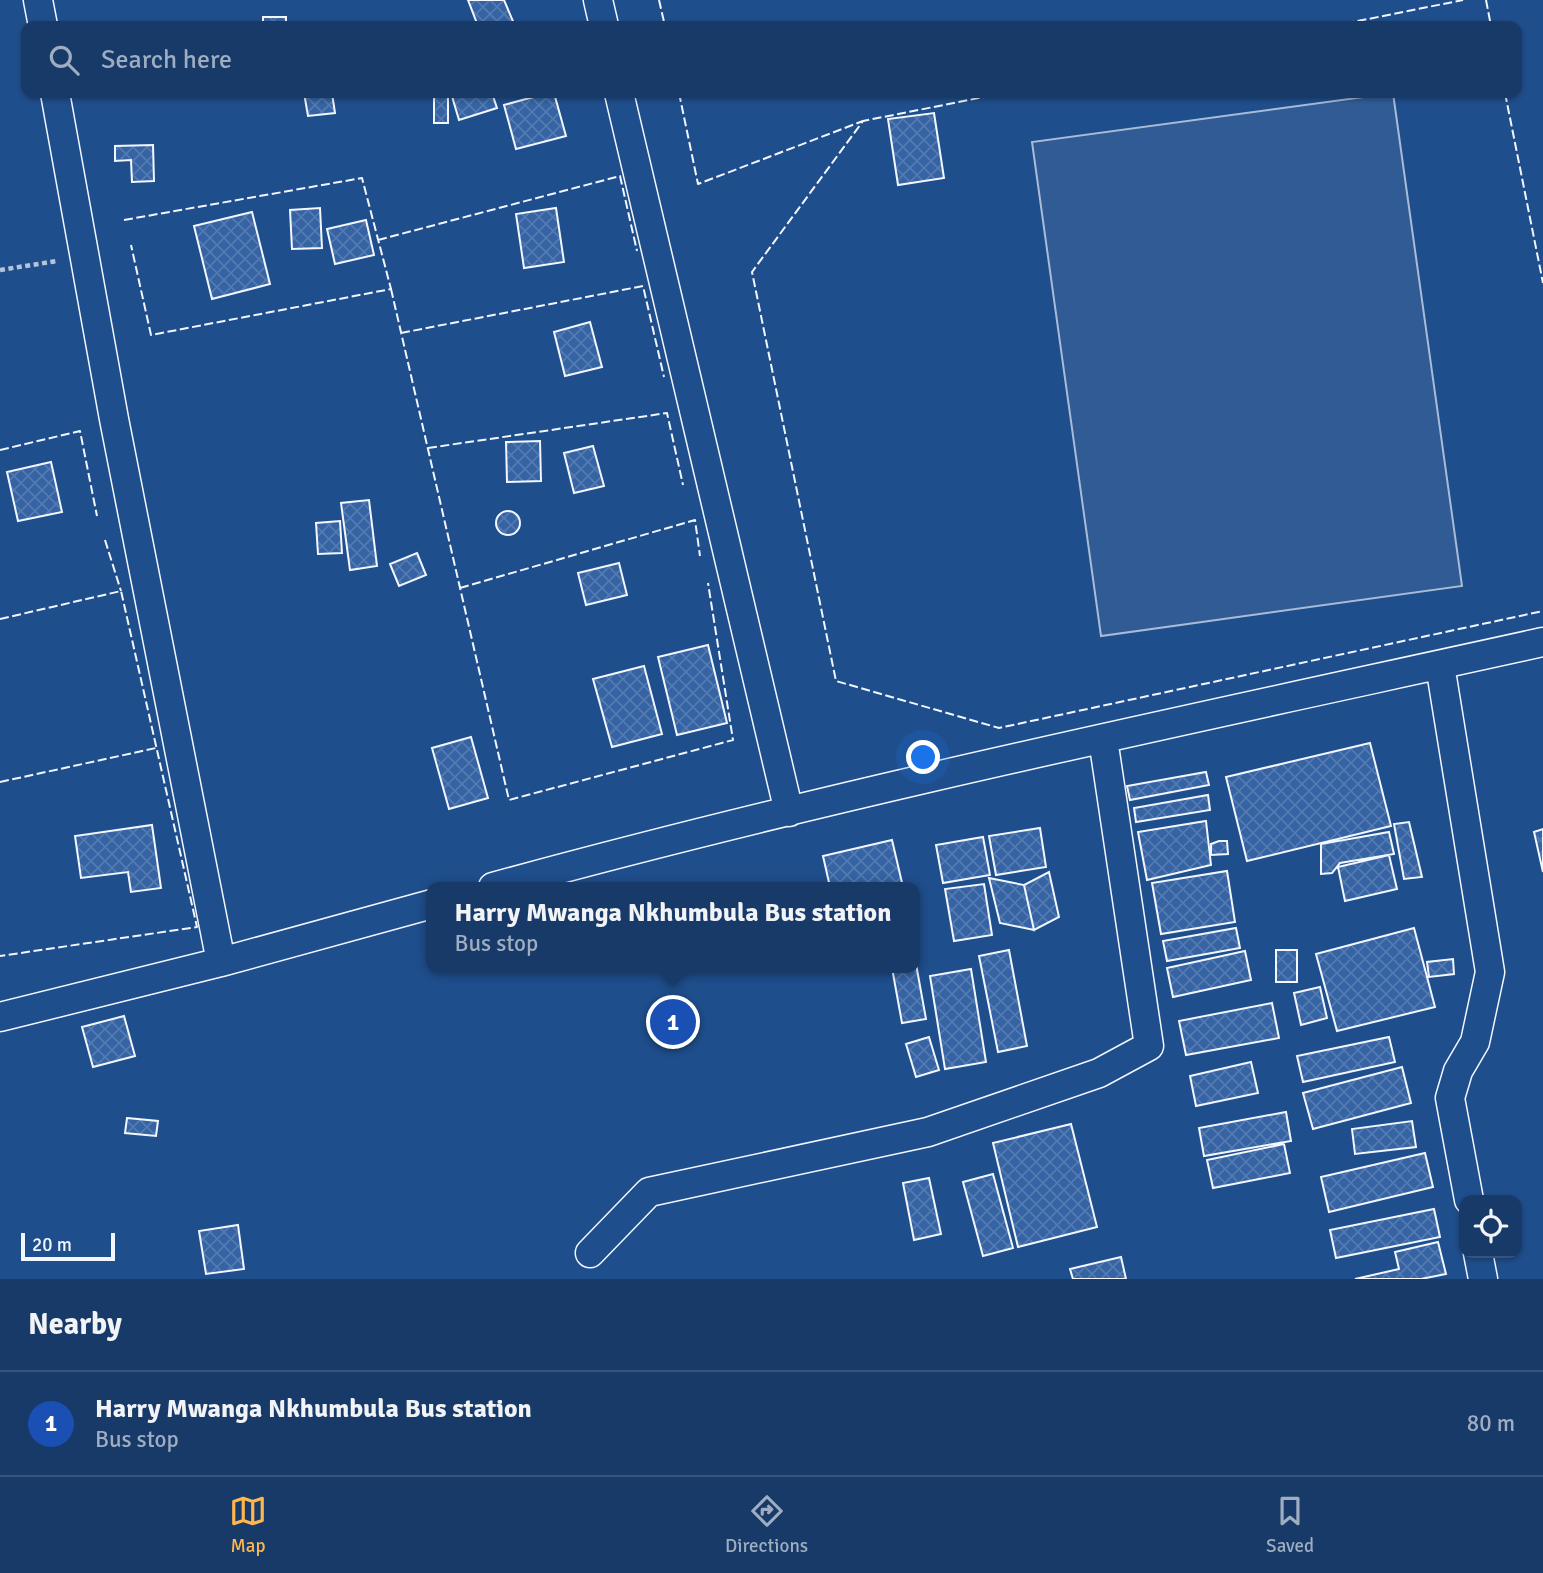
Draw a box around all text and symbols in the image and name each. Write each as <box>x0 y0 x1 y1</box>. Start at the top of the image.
search box <box>21 21 1522 98</box>
icon: search <box>45 41 83 79</box>
text: Search here <box>101 44 232 76</box>
your location <box>906 740 940 774</box>
popup <box>426 882 920 973</box>
text: Harry Mwanga Nkhumbula Bus station <box>455 897 891 929</box>
text: Bus stop <box>455 929 538 958</box>
pin: 1 <box>650 996 696 1048</box>
map controls <box>1459 1195 1522 1258</box>
button: locate <box>1459 1195 1522 1258</box>
scale bar <box>21 1230 116 1262</box>
text: 20 m <box>32 1233 72 1257</box>
text: Nearby <box>28 1306 122 1343</box>
text: Harry Mwanga Nkhumbula Bus station <box>95 1393 532 1425</box>
text: 1 <box>45 1409 57 1438</box>
text: 80 m <box>1467 1409 1515 1438</box>
text: Bus stop <box>95 1425 179 1454</box>
tab: Map <box>229 1492 267 1558</box>
tab: Directions <box>725 1492 808 1558</box>
tab: Saved <box>1266 1492 1314 1558</box>

